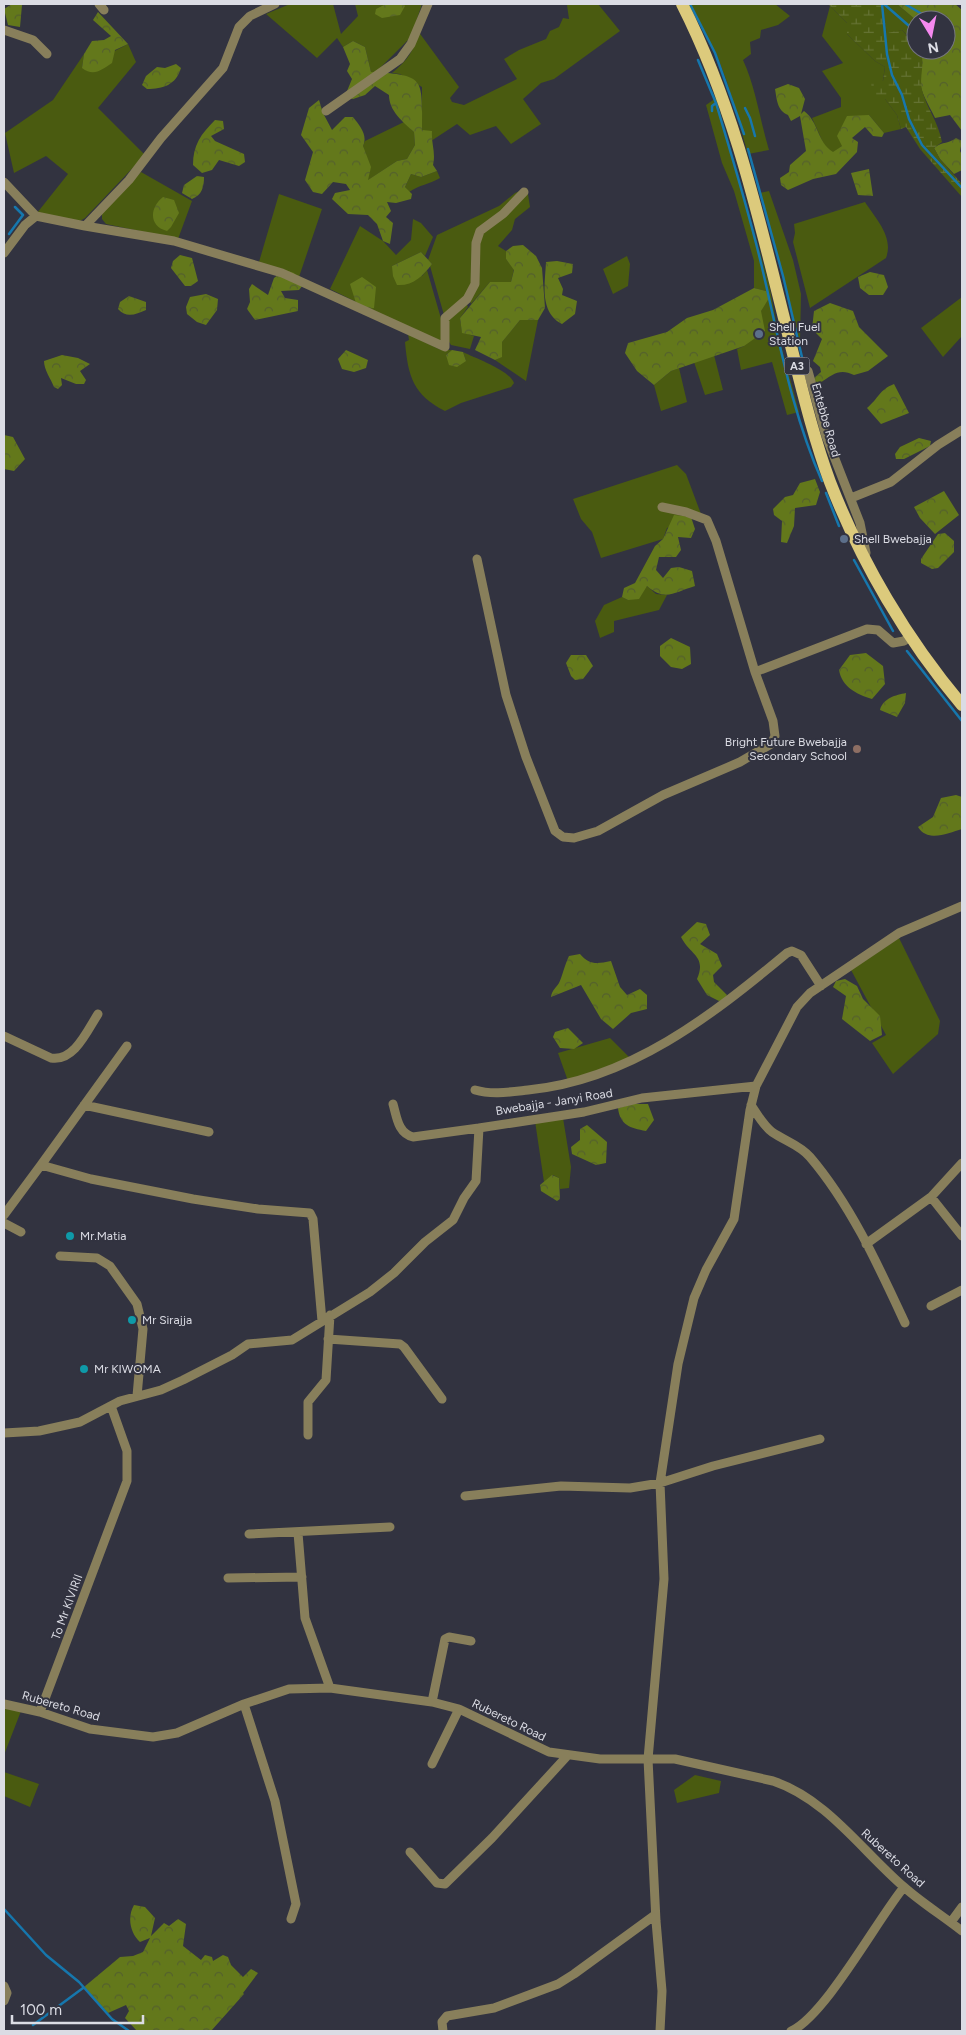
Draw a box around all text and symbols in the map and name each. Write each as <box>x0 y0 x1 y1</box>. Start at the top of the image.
north arrow <box>906 10 956 60</box>
text: N <box>926 38 940 57</box>
place label: Shell Fuel Station <box>769 320 820 348</box>
marker: Shell Fuel Station <box>753 328 765 340</box>
road number: A3 <box>784 358 810 374</box>
street label: Entebbe Road <box>809 382 843 458</box>
place label: Shell Bwebajja <box>854 532 932 546</box>
marker: Shell Bwebajja <box>838 533 850 545</box>
place label: Bright Future Bwebajja Secondary School <box>725 735 847 763</box>
marker: Bright Future Bwebajja Secondary School <box>851 743 863 755</box>
street label: Bwebajja - Janyi Road <box>494 1086 614 1118</box>
place label: Mr.Matia <box>80 1229 126 1243</box>
marker: Mr.Matia <box>64 1230 76 1242</box>
place label: Mr Sirajja <box>142 1313 192 1327</box>
marker: Mr Sirajja <box>126 1314 138 1326</box>
place label: Mr KIWOMA <box>94 1362 161 1376</box>
marker: Mr KIWOMA <box>78 1363 90 1375</box>
street label: To Mr KIVIRII <box>49 1572 85 1642</box>
street label: Rubereto Road <box>20 1688 102 1724</box>
street label: Rubereto Road <box>470 1696 548 1744</box>
street label: Rubereto Road <box>858 1826 928 1890</box>
scale bar <box>12 1992 144 2024</box>
text: 100 m <box>20 2001 62 2019</box>

